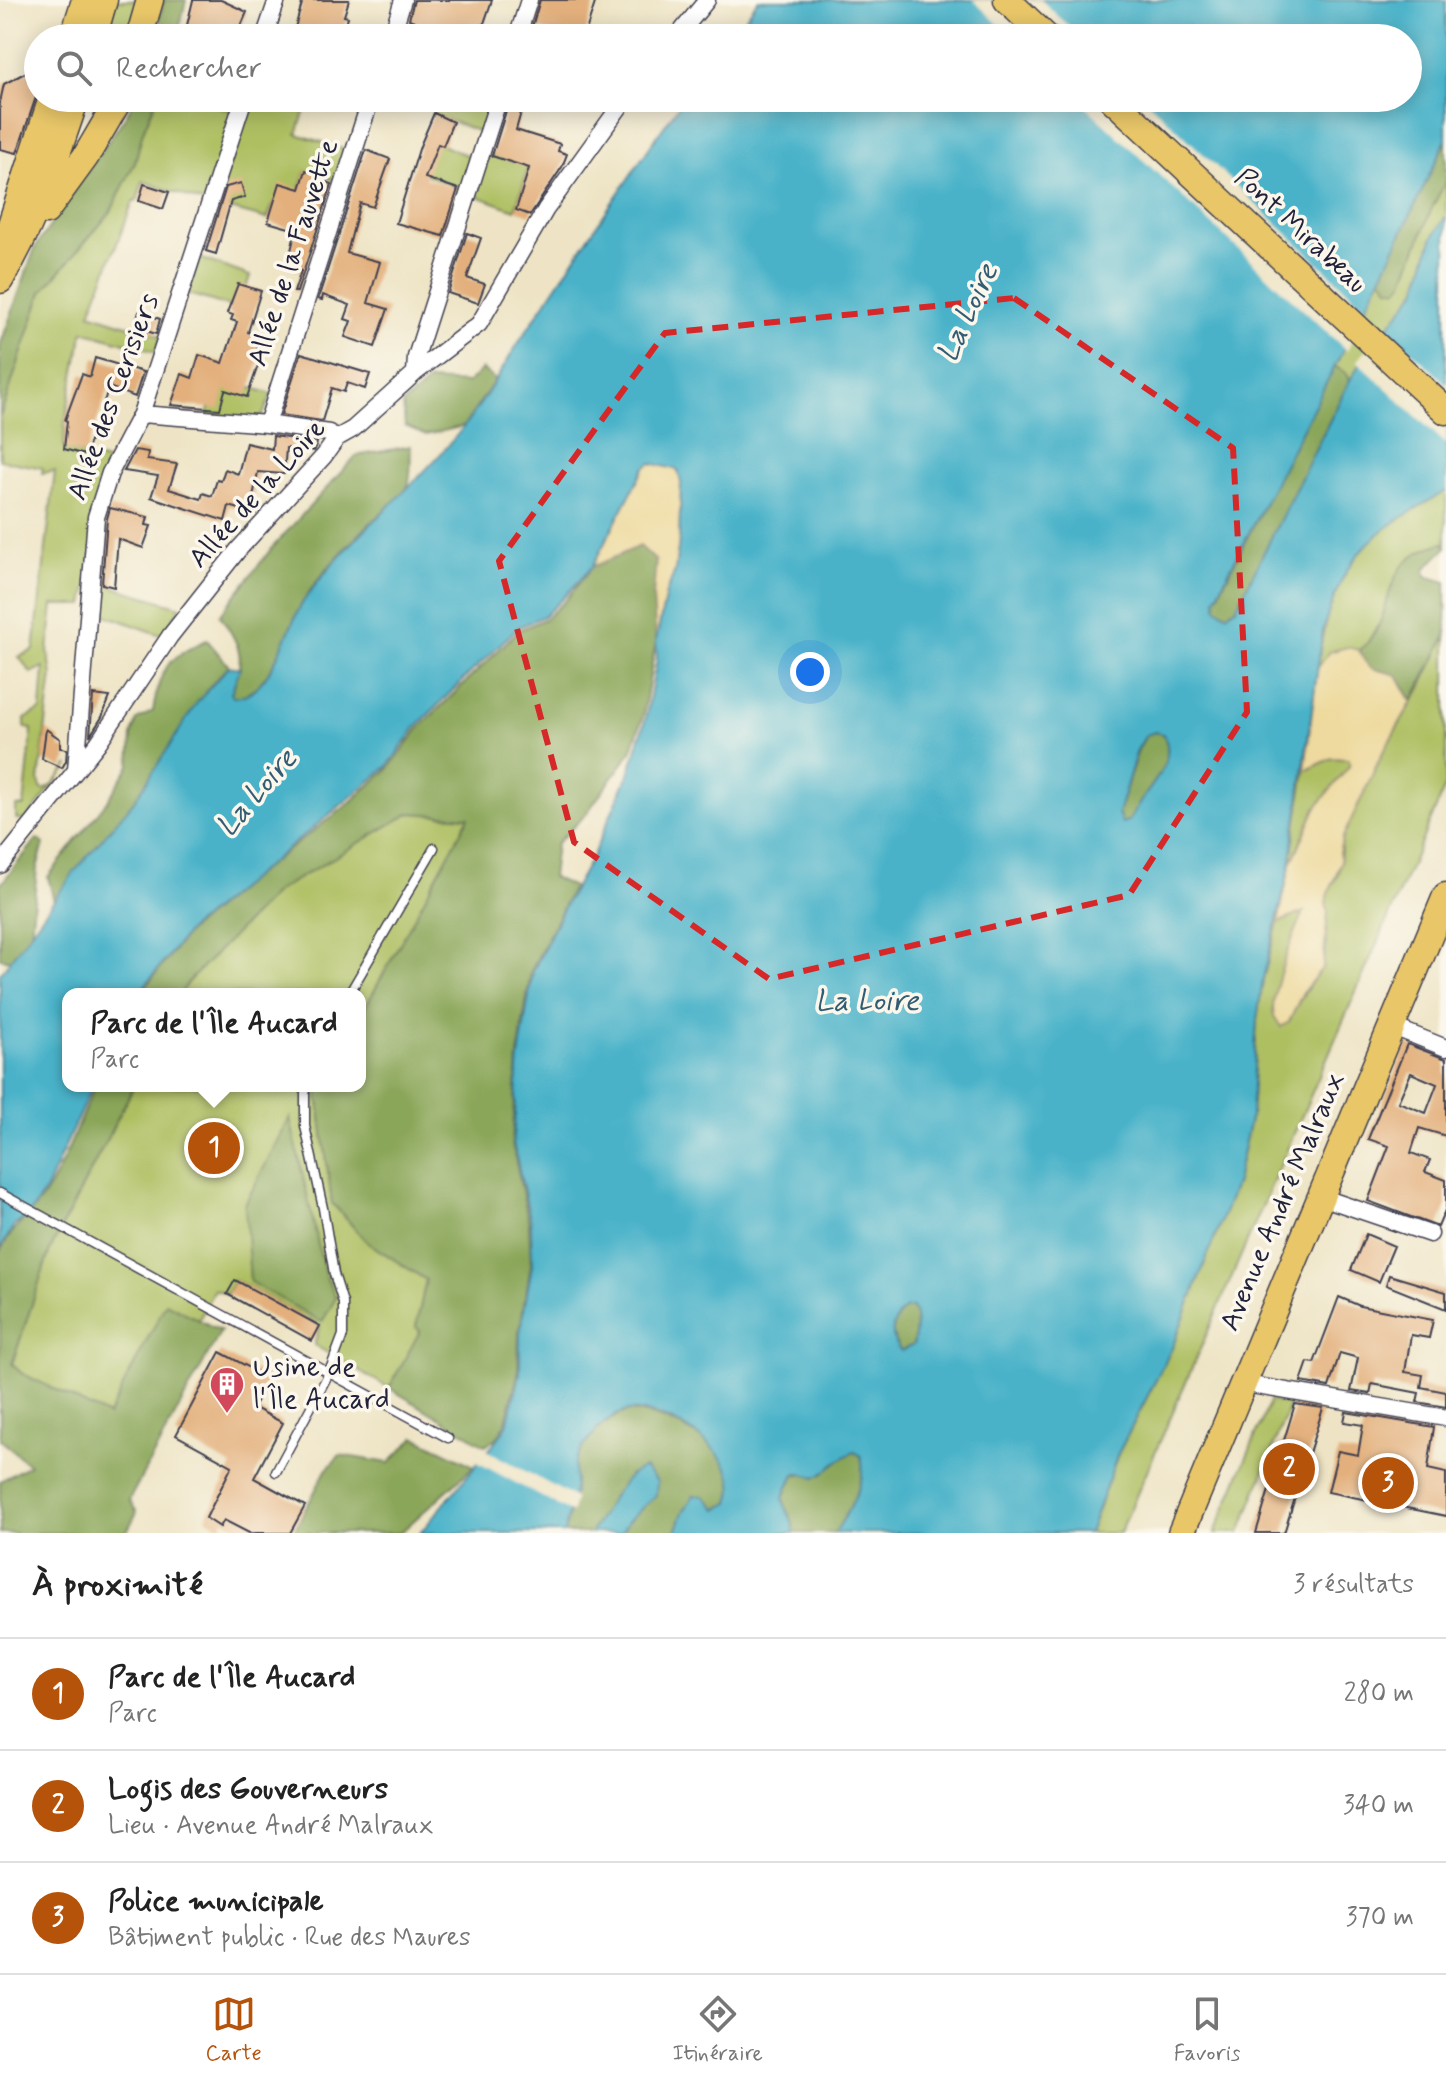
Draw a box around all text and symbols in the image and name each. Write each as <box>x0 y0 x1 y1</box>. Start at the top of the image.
search box <box>24 24 1422 112</box>
icon: search <box>52 46 96 90</box>
text: Rechercher <box>116 49 262 88</box>
street label: Allée de la Fauvette <box>240 135 348 371</box>
street label: Pont Mirabeau <box>1226 160 1374 302</box>
water label: La Loire <box>928 256 1008 368</box>
street label: Allée des Cerisiers <box>59 288 169 506</box>
street label: Allée de la Loire <box>181 411 335 577</box>
your location <box>790 652 830 692</box>
water label: La Loire <box>208 740 307 845</box>
water label: La Loire <box>815 982 920 1021</box>
popup <box>62 988 366 1092</box>
text: Parc de l'Île Aucard <box>90 1004 338 1043</box>
text: Parc <box>90 1043 139 1077</box>
street label: Avenue André Malraux <box>1212 1067 1354 1337</box>
pin: 1 <box>188 1118 240 1178</box>
place label: Usine de l'Île Aucard <box>253 1350 390 1419</box>
building icon: Usine de l'Île Aucard <box>208 1365 246 1415</box>
pin: 2 <box>1263 1439 1315 1499</box>
pin: 3 <box>1362 1453 1414 1513</box>
text: À proximité <box>32 1563 203 1608</box>
text: 3 résultats <box>1293 1568 1414 1602</box>
text: Parc de l'Île Aucard <box>108 1658 355 1697</box>
text: 1 <box>52 1677 64 1711</box>
text: 280 m <box>1344 1677 1414 1711</box>
text: Parc <box>108 1697 157 1731</box>
text: Logis des Gouverneurs <box>108 1770 388 1809</box>
text: 2 <box>52 1789 64 1823</box>
text: 340 m <box>1343 1789 1414 1823</box>
text: Lieu · Avenue André Malraux <box>108 1809 434 1843</box>
text: Police municipale <box>108 1882 324 1921</box>
text: 3 <box>52 1901 64 1935</box>
text: 370 m <box>1346 1901 1414 1935</box>
text: Bâtiment public · Rue des Maures <box>108 1921 471 1955</box>
tab: Carte <box>205 1992 262 2068</box>
tab: Itinéraire <box>673 1992 763 2068</box>
tab: Favoris <box>1174 1992 1241 2068</box>

